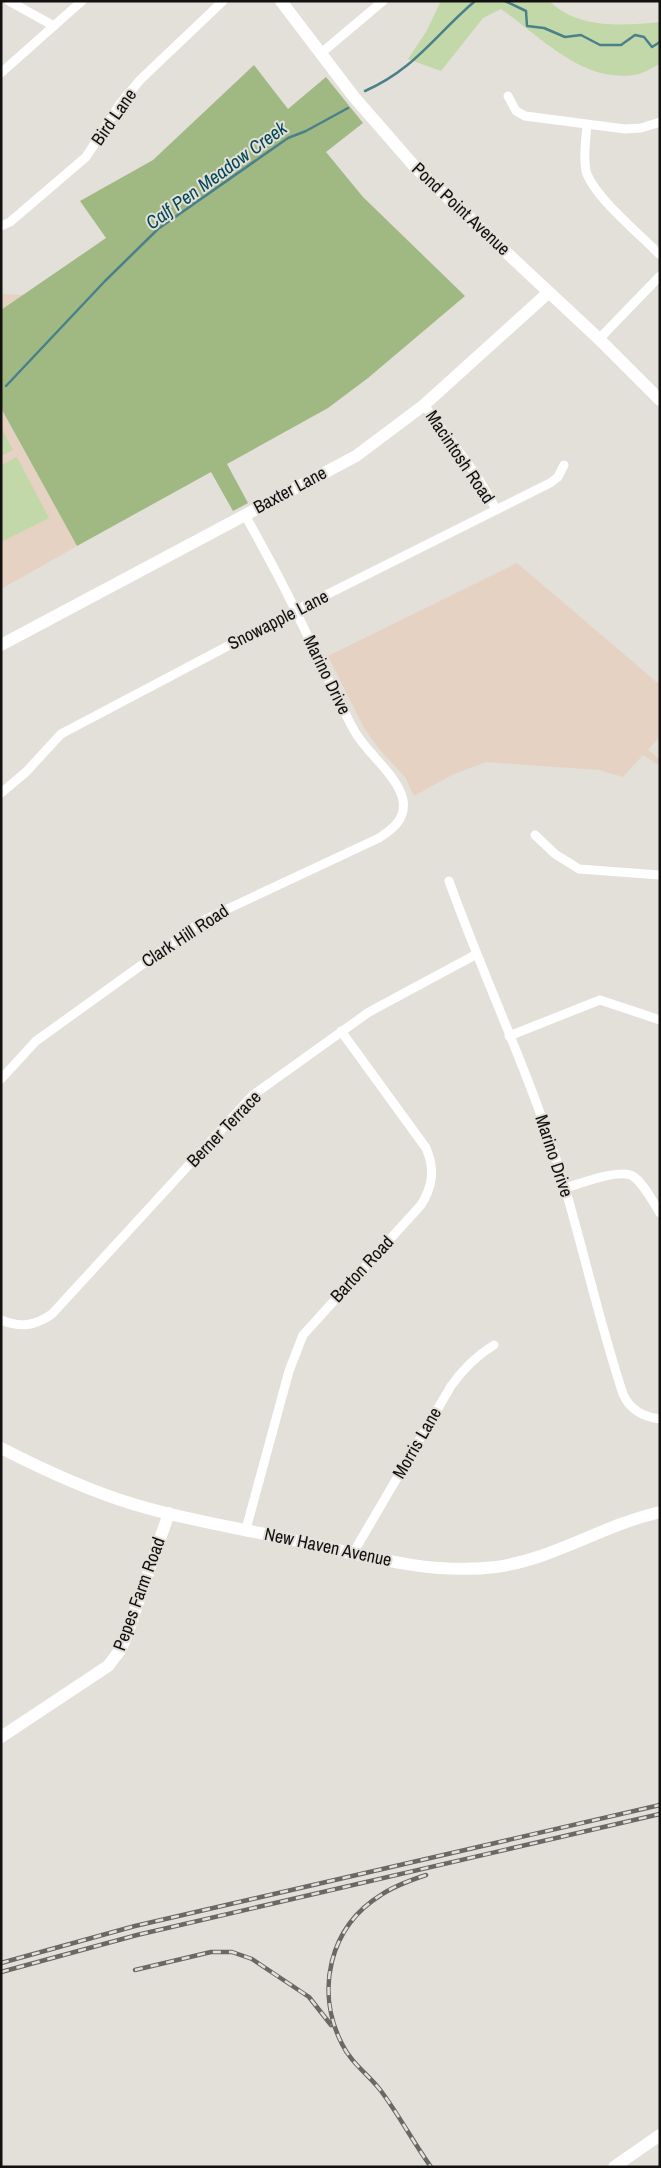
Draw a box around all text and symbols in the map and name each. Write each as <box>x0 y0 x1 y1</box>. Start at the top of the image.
street label: Bird Lane <box>85 83 142 150</box>
water label: Calf Pen Meadow Creek <box>140 114 293 235</box>
street label: Pond Point Avenue <box>407 156 516 261</box>
street label: Macintosh Road <box>420 405 501 508</box>
street label: Baxter Lane <box>249 460 331 519</box>
street label: Snowapple Lane <box>223 583 332 656</box>
street label: Marino Drive <box>298 631 357 719</box>
street label: Clark Hill Road <box>136 898 233 973</box>
street label: Berner Terrace <box>181 1085 266 1172</box>
street label: Marino Drive <box>529 1111 580 1200</box>
street label: Barton Road <box>324 1230 399 1307</box>
street label: Morris Lane <box>386 1402 447 1483</box>
street label: New Haven Avenue <box>262 1521 394 1572</box>
street label: Pepes Farm Road <box>106 1534 171 1654</box>

